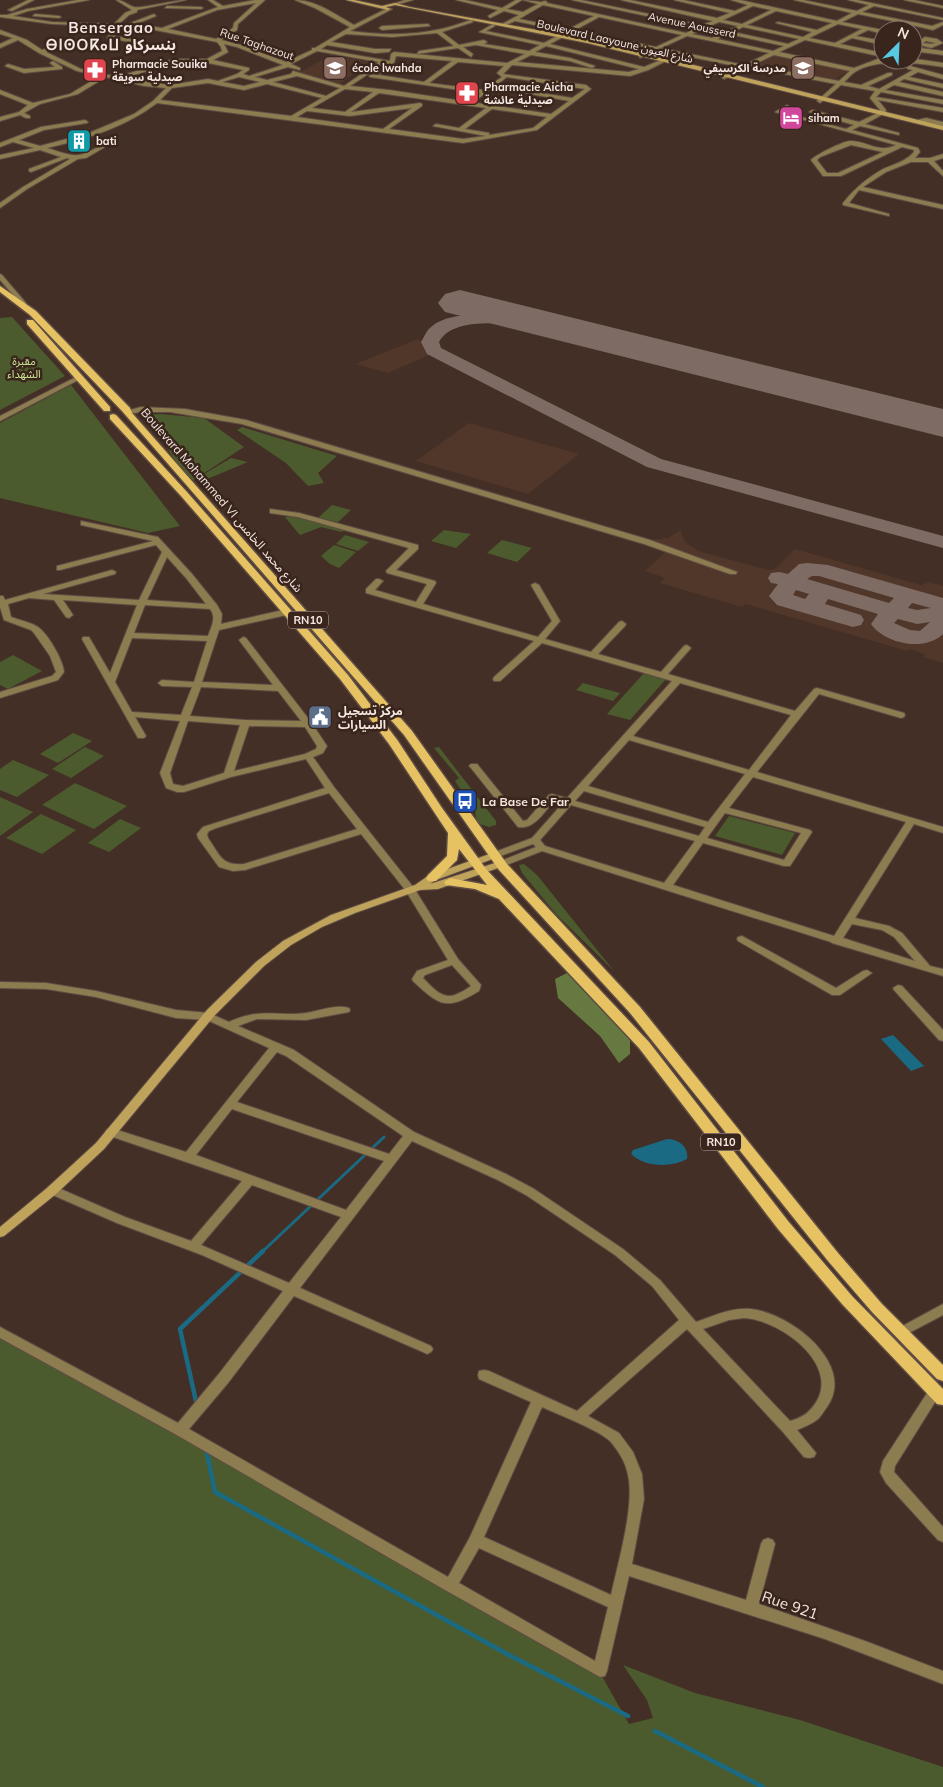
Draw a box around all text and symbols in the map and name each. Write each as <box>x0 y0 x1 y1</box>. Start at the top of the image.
street label: Avenue Aousserd <box>647 9 737 41</box>
street label: Boulevard Laayoune شارع العيون <box>535 16 695 67</box>
district label: Bensergao ⴱⵏⵙⵔⴽⴰⵡ بنسركاو <box>46 18 176 54</box>
north arrow <box>873 20 923 70</box>
text: N <box>895 23 912 43</box>
street label: Rue Taghazout <box>218 25 296 63</box>
school or university icon: école lwahda <box>322 55 348 81</box>
school or university icon: مدرسة الكرسيفي <box>790 55 816 81</box>
pharmacy icon: Pharmacie Souika صيدلية سويقة <box>82 57 108 83</box>
place label: Pharmacie Souika صيدلية سويقة <box>112 57 207 84</box>
place label: école lwahda <box>352 61 422 75</box>
place label: مدرسة الكرسيفي <box>704 61 786 78</box>
pharmacy icon: Pharmacie Aicha صيدلية عائشة <box>454 80 480 106</box>
place label: Pharmacie Aicha صيدلية عائشة <box>484 80 574 107</box>
hotel icon: siham <box>778 105 804 131</box>
place label: siham <box>808 111 840 125</box>
building icon: bati <box>66 128 92 154</box>
place label: bati <box>96 134 117 148</box>
park label: مقبرة الشهداء <box>7 354 41 381</box>
street label: Boulevard Mohammed VI شارع محمد الخامس <box>136 405 306 596</box>
road number: RN10 <box>288 612 328 628</box>
place label: مركز تسجيل السيارات <box>338 703 403 732</box>
public building icon: مركز تسجيل السيارات <box>307 704 333 730</box>
bus stop icon: La Base De Far <box>452 788 478 814</box>
place label: La Base De Far <box>482 794 569 809</box>
road number: RN10 <box>701 1134 741 1150</box>
street label: Rue 921 <box>759 1587 821 1623</box>

